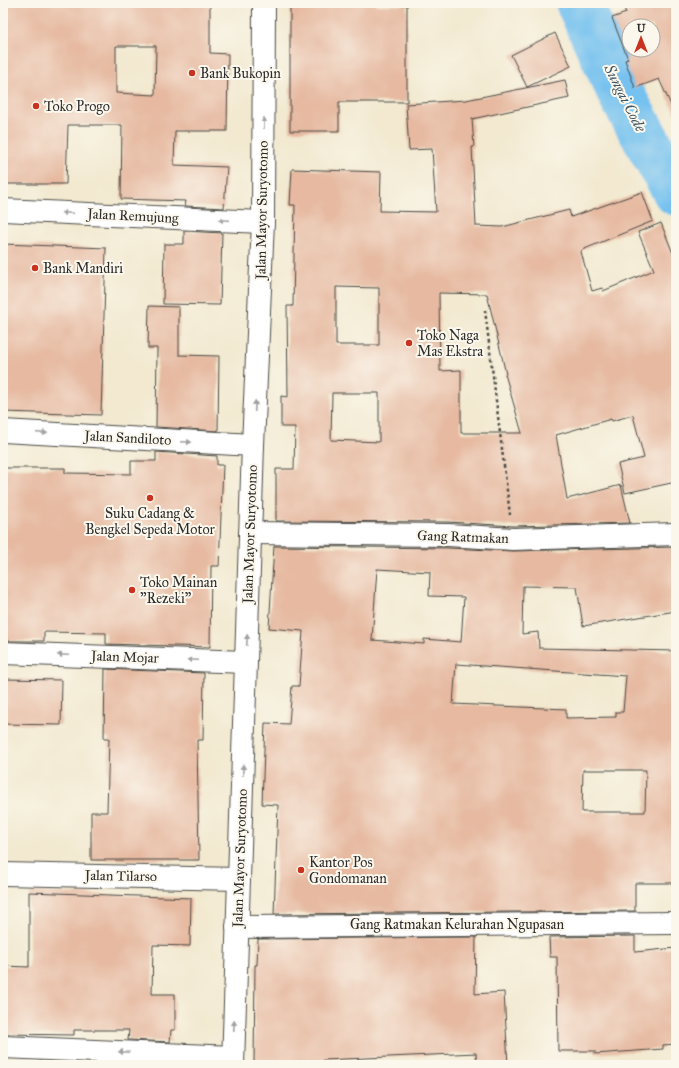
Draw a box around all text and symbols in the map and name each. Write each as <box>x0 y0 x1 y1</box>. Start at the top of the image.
north arrow <box>621 18 661 58</box>
text: U <box>637 22 646 35</box>
water label: Sungai Code <box>600 60 650 135</box>
place label: Bank Bukopin <box>200 65 281 82</box>
marker: Bank Bukopin <box>187 68 197 78</box>
place label: Toko Progo <box>44 98 110 115</box>
marker: Toko Progo <box>31 101 41 111</box>
one-way arrow <box>261 116 267 129</box>
street label: Jalan Mayor Suryotomo <box>252 140 273 282</box>
street label: Jalan Remujung <box>85 205 179 228</box>
one-way arrow <box>60 210 73 216</box>
one-way arrow <box>217 217 230 223</box>
place label: Bank Mandiri <box>43 260 123 277</box>
marker: Bank Mandiri <box>30 263 40 273</box>
place label: Toko Naga Mas Ekstra <box>417 327 483 360</box>
marker: Toko Naga Mas Ekstra <box>404 338 414 348</box>
one-way arrow <box>252 399 258 412</box>
street label: Jalan Sandiloto <box>82 427 172 450</box>
one-way arrow <box>36 430 48 437</box>
one-way arrow <box>180 438 192 445</box>
street label: Jalan Mayor Suryotomo <box>239 464 262 606</box>
marker: Suku Cadang & Bengkel Sepeda Motor <box>145 493 155 503</box>
place label: Suku Cadang & Bengkel Sepeda Motor <box>85 505 216 538</box>
street label: Gang Ratmakan <box>417 527 510 547</box>
place label: Toko Mainan "Rezeki" <box>140 574 218 607</box>
marker: Toko Mainan "Rezeki" <box>127 585 137 595</box>
one-way arrow <box>244 633 250 646</box>
street label: Jalan Mojar <box>89 647 160 668</box>
one-way arrow <box>56 652 69 658</box>
one-way arrow <box>186 657 199 663</box>
one-way arrow <box>239 764 246 776</box>
street label: Jalan Mayor Suryotomo <box>229 788 252 930</box>
place label: Kantor Pos Gondomanan <box>309 854 387 887</box>
marker: Kantor Pos Gondomanan <box>296 865 306 875</box>
street label: Jalan Tilarso <box>83 867 157 886</box>
street label: Gang Ratmakan Kelurahan Ngupasan <box>350 916 565 933</box>
one-way arrow <box>231 1019 237 1032</box>
one-way arrow <box>118 1049 130 1056</box>

